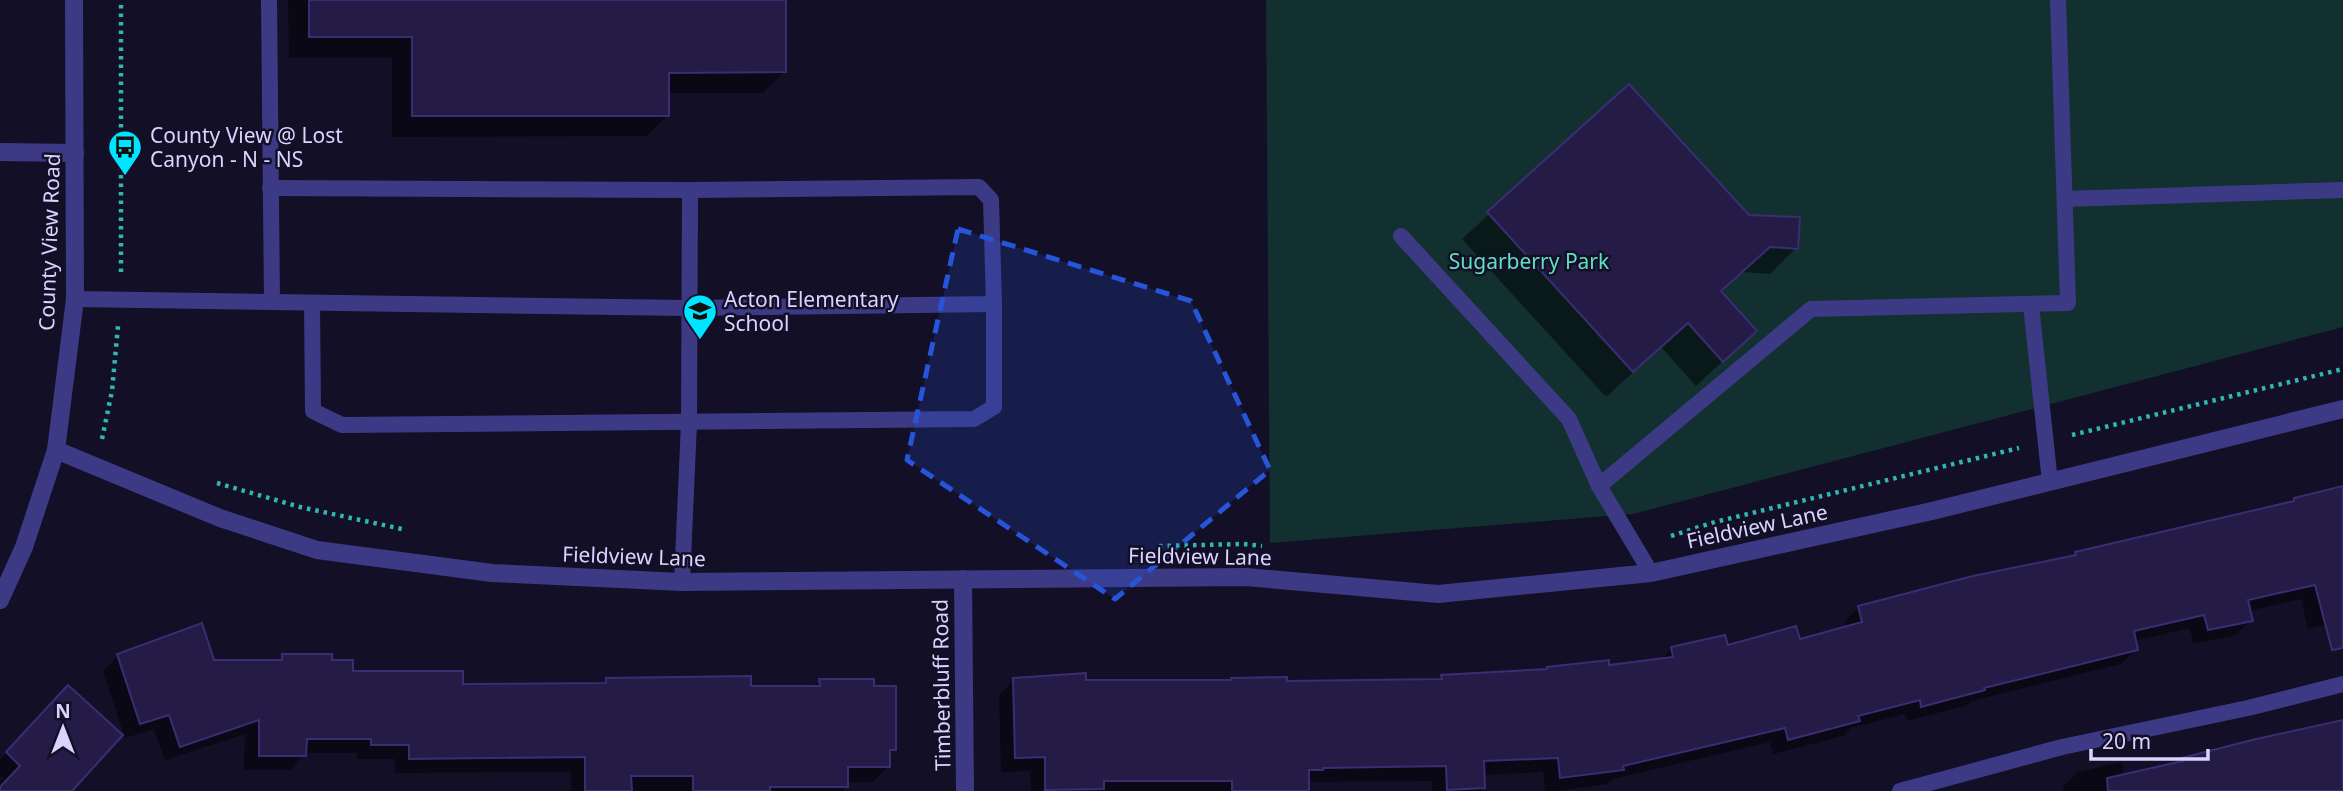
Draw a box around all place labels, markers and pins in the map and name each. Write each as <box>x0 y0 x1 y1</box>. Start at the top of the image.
place label: County View @ Lost Canyon - N - NS <box>150 121 343 173</box>
bus stop icon: County View @ Lost Canyon - N - NS <box>106 128 144 177</box>
place label: Acton Elementary School <box>724 285 899 337</box>
school or university icon: Acton Elementary School <box>681 292 719 341</box>

